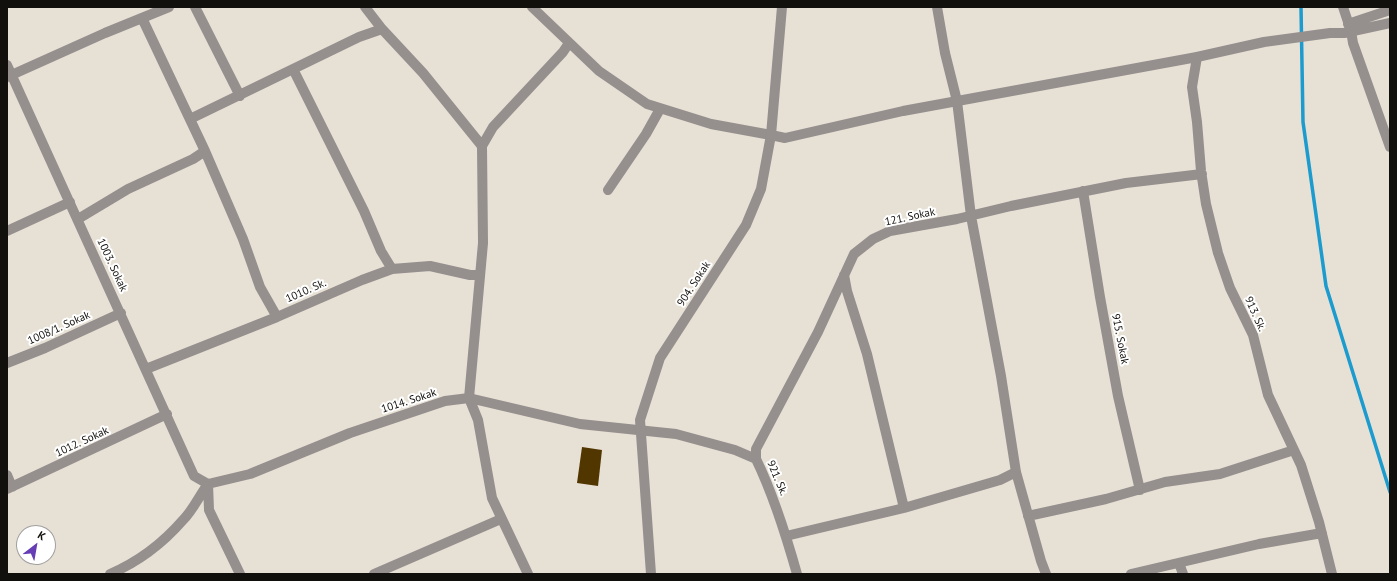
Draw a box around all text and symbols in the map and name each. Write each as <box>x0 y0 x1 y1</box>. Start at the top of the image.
street label: 121. Sokak <box>884 205 936 229</box>
street label: 1003. Sokak <box>94 236 130 294</box>
street label: 904. Sokak <box>675 259 713 309</box>
street label: 1010. Sk. <box>284 276 328 306</box>
street label: 913. Sk. <box>1241 295 1269 333</box>
street label: 1008/1. Sokak <box>26 308 92 348</box>
street label: 915. Sokak <box>1109 313 1131 365</box>
street label: 1014. Sokak <box>380 386 438 416</box>
street label: 1012. Sokak <box>53 424 111 460</box>
street label: 921. Sk. <box>764 459 790 497</box>
north arrow <box>16 525 56 565</box>
text: K <box>35 528 48 543</box>

